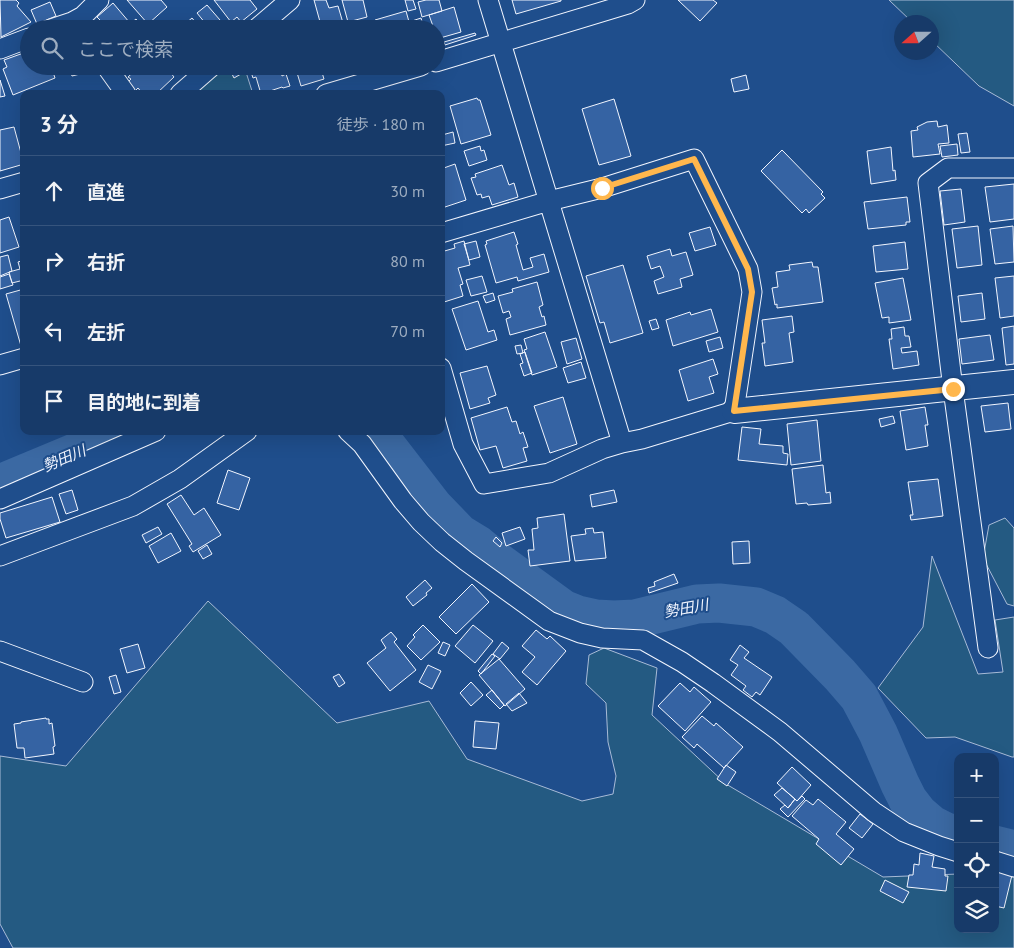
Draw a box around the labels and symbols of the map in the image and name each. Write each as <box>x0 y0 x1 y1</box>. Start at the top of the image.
north arrow <box>894 15 939 60</box>
route start <box>591 177 614 200</box>
route end <box>942 378 965 401</box>
water label: 勢田川 <box>40 440 90 476</box>
water label: 勢田川 <box>662 594 712 621</box>

